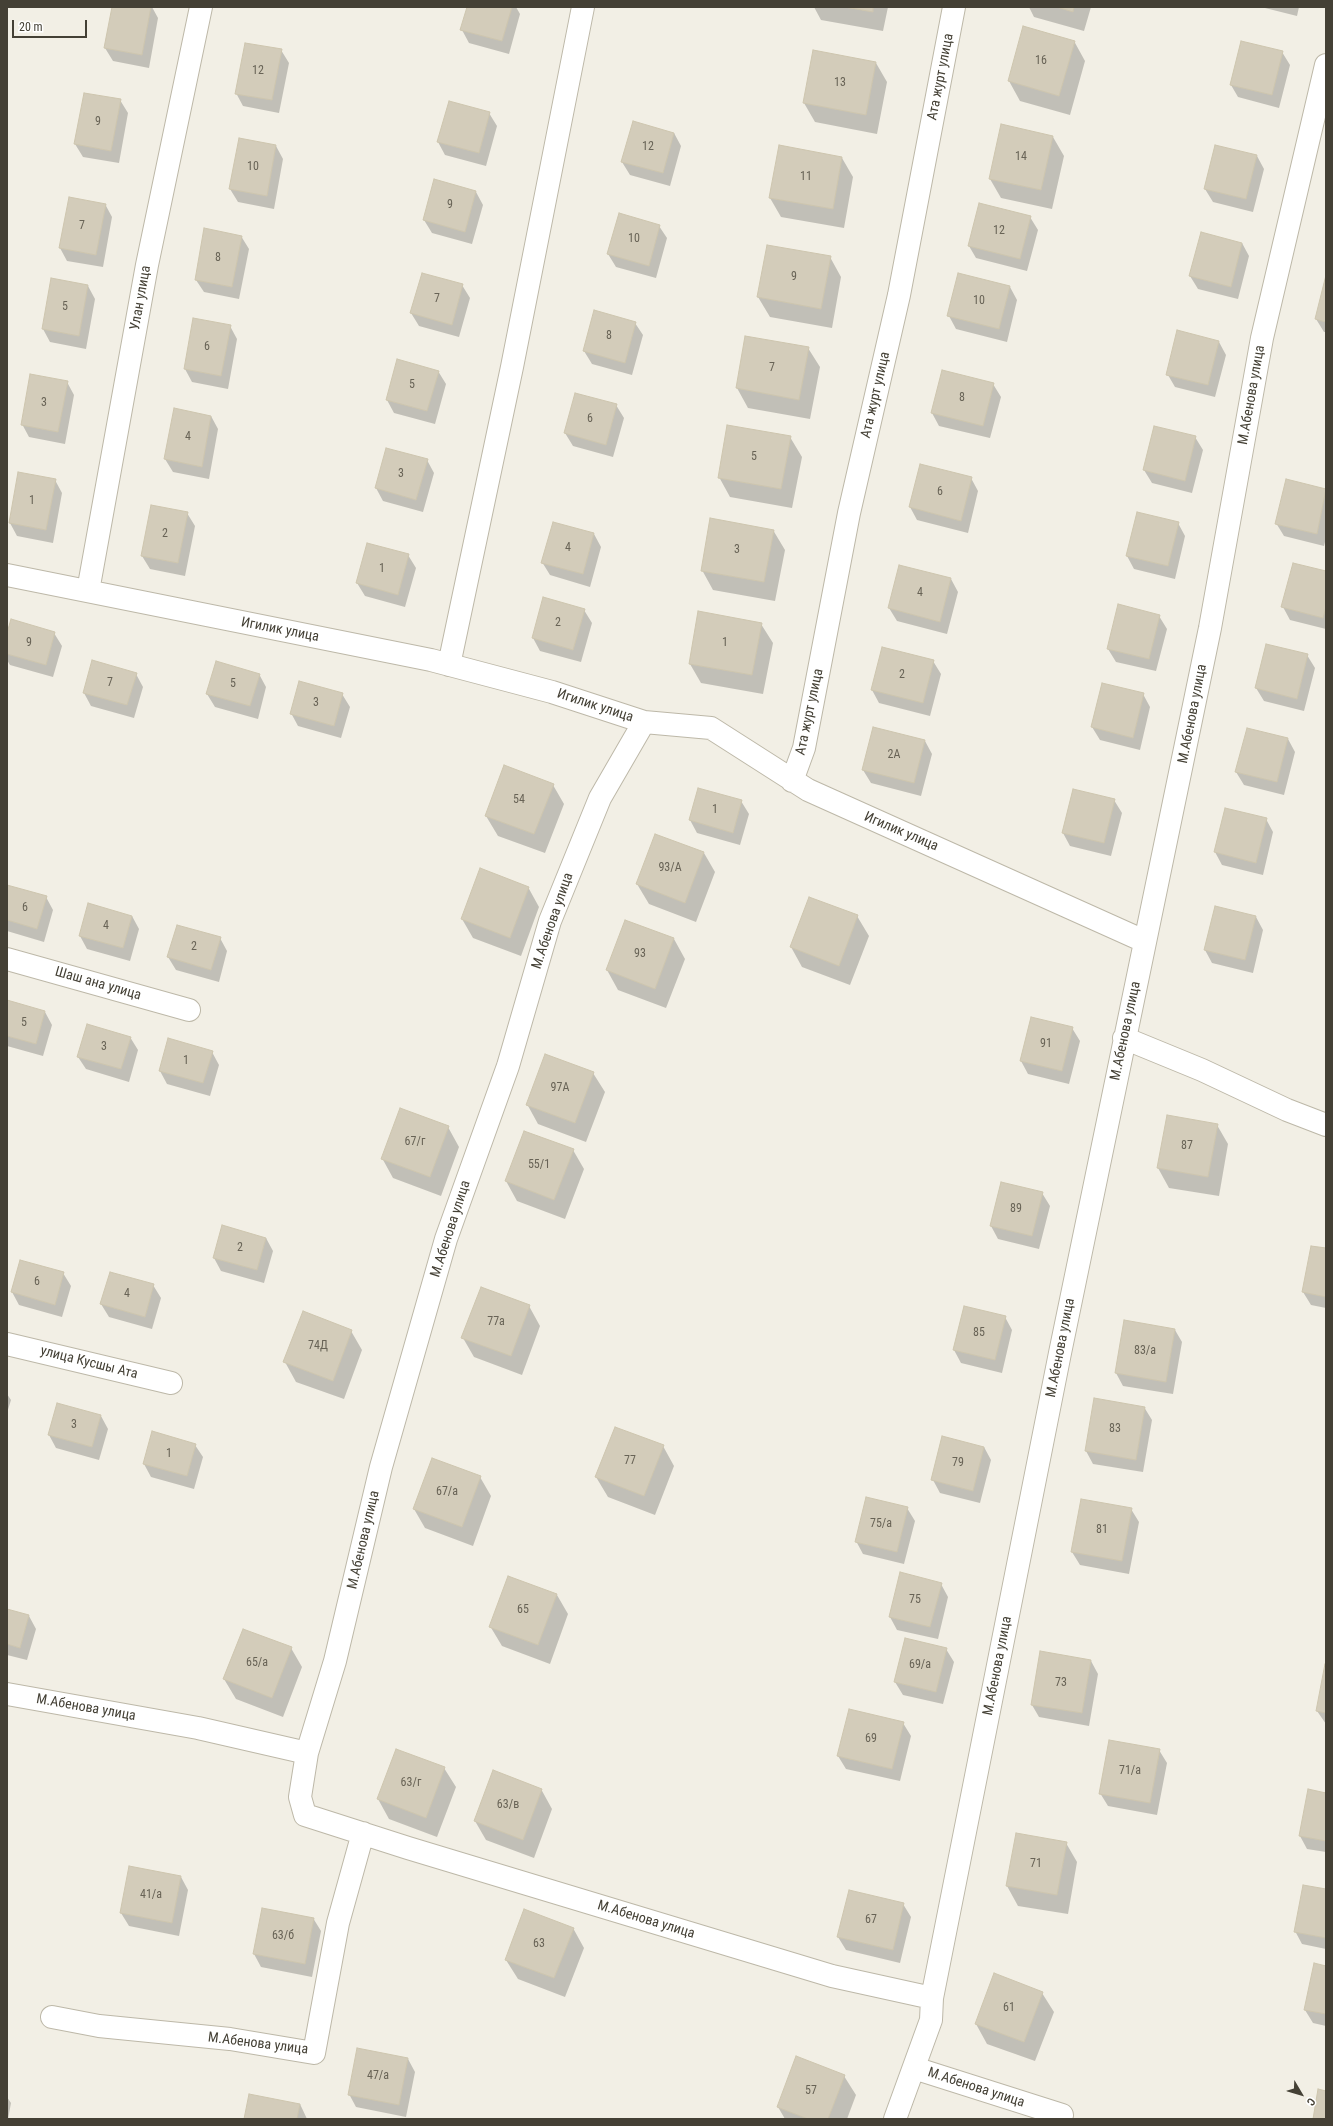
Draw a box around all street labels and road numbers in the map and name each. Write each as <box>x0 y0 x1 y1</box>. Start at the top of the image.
street label: Ата журт улица <box>924 32 958 122</box>
street label: Улан улица <box>127 264 155 332</box>
street label: М.Абенова улица <box>1235 344 1269 446</box>
street label: Ата журт улица <box>858 350 894 440</box>
street label: Игилик улица <box>240 614 320 646</box>
street label: М.Абенова улица <box>1175 663 1211 765</box>
street label: Ата журт улица <box>793 667 827 757</box>
street label: Игилик улица <box>555 686 635 726</box>
street label: Игилик улица <box>861 809 941 855</box>
street label: М.Абенова улица <box>529 871 577 971</box>
street label: Шаш ана улица <box>53 964 143 1004</box>
street label: М.Абенова улица <box>1107 980 1145 1082</box>
street label: М.Абенова улица <box>427 1179 475 1279</box>
street label: М.Абенова улица <box>1043 1297 1079 1399</box>
street label: улица Кусшы Ата <box>39 1343 139 1383</box>
street label: М.Абенова улица <box>344 1489 384 1591</box>
street label: М.Абенова улица <box>980 1615 1016 1717</box>
street label: М.Абенова улица <box>35 1691 137 1725</box>
street label: М.Абенова улица <box>595 1897 697 1943</box>
street label: М.Абенова улица <box>207 2030 309 2058</box>
street label: М.Абенова улица <box>926 2064 1026 2112</box>

